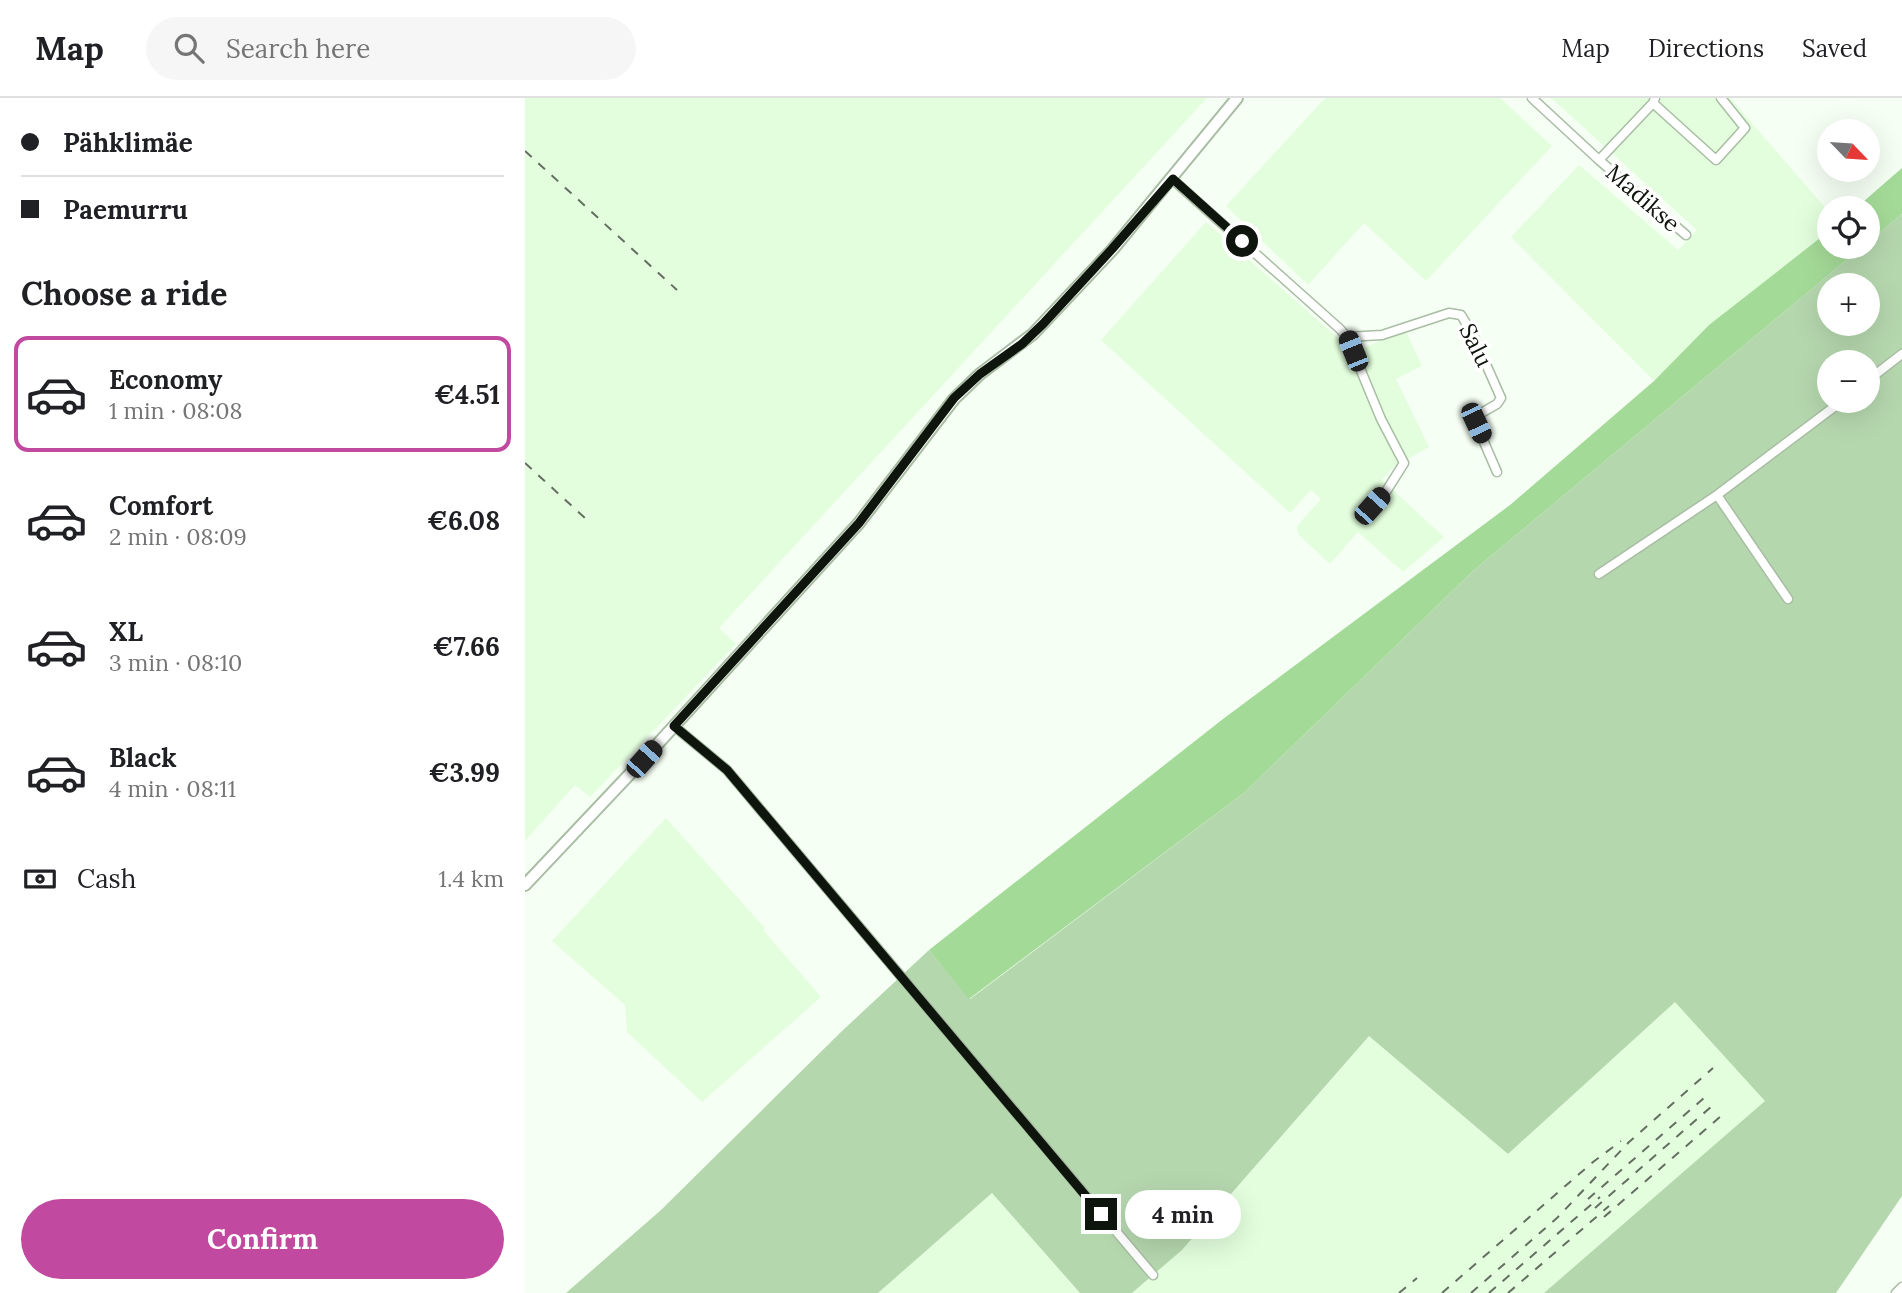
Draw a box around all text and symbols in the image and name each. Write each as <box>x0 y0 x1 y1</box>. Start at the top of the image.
search box <box>146 17 636 80</box>
text: Map <box>35 27 104 69</box>
icon: search <box>170 29 208 67</box>
text: Search here <box>226 32 370 65</box>
text: Map <box>1561 33 1610 64</box>
text: Directions <box>1648 33 1764 64</box>
text: Saved <box>1802 33 1867 64</box>
north arrow <box>1817 119 1879 182</box>
map controls <box>1817 119 1880 413</box>
text: Pähklimäe <box>63 126 193 159</box>
street label: Madikse <box>1600 158 1686 238</box>
text: Paemurru <box>63 193 188 226</box>
button: locate <box>1817 196 1880 259</box>
route start <box>1226 225 1258 257</box>
text: Choose a ride <box>21 273 228 314</box>
button: + <box>1817 273 1880 336</box>
street label: Salu <box>1453 318 1500 372</box>
car <box>1336 328 1371 374</box>
button: − <box>1817 350 1880 413</box>
icon: car <box>25 363 88 426</box>
text: Economy <box>109 363 222 396</box>
text: €4.51 <box>434 378 500 411</box>
text: 1 min · 08:08 <box>109 396 242 425</box>
car <box>1458 400 1495 446</box>
car <box>1351 483 1394 529</box>
icon: car <box>25 489 88 552</box>
text: Comfort <box>109 489 213 522</box>
text: €6.08 <box>427 504 500 537</box>
text: 2 min · 08:09 <box>109 522 247 551</box>
icon: car <box>25 615 88 678</box>
text: XL <box>109 615 143 648</box>
text: €7.66 <box>432 630 500 663</box>
text: 3 min · 08:10 <box>109 648 242 677</box>
car <box>623 736 666 782</box>
icon: car <box>25 741 88 804</box>
text: Black <box>109 741 177 774</box>
text: €3.99 <box>428 756 500 789</box>
text: 4 min · 08:11 <box>109 774 236 803</box>
icon: cash <box>21 860 59 898</box>
text: Cash <box>77 862 136 895</box>
text: 1.4 km <box>439 864 504 893</box>
callout: 4 min <box>1125 1190 1241 1238</box>
route end <box>1085 1198 1117 1230</box>
button: Confirm <box>21 1199 504 1279</box>
text: 4 min <box>1152 1200 1214 1229</box>

